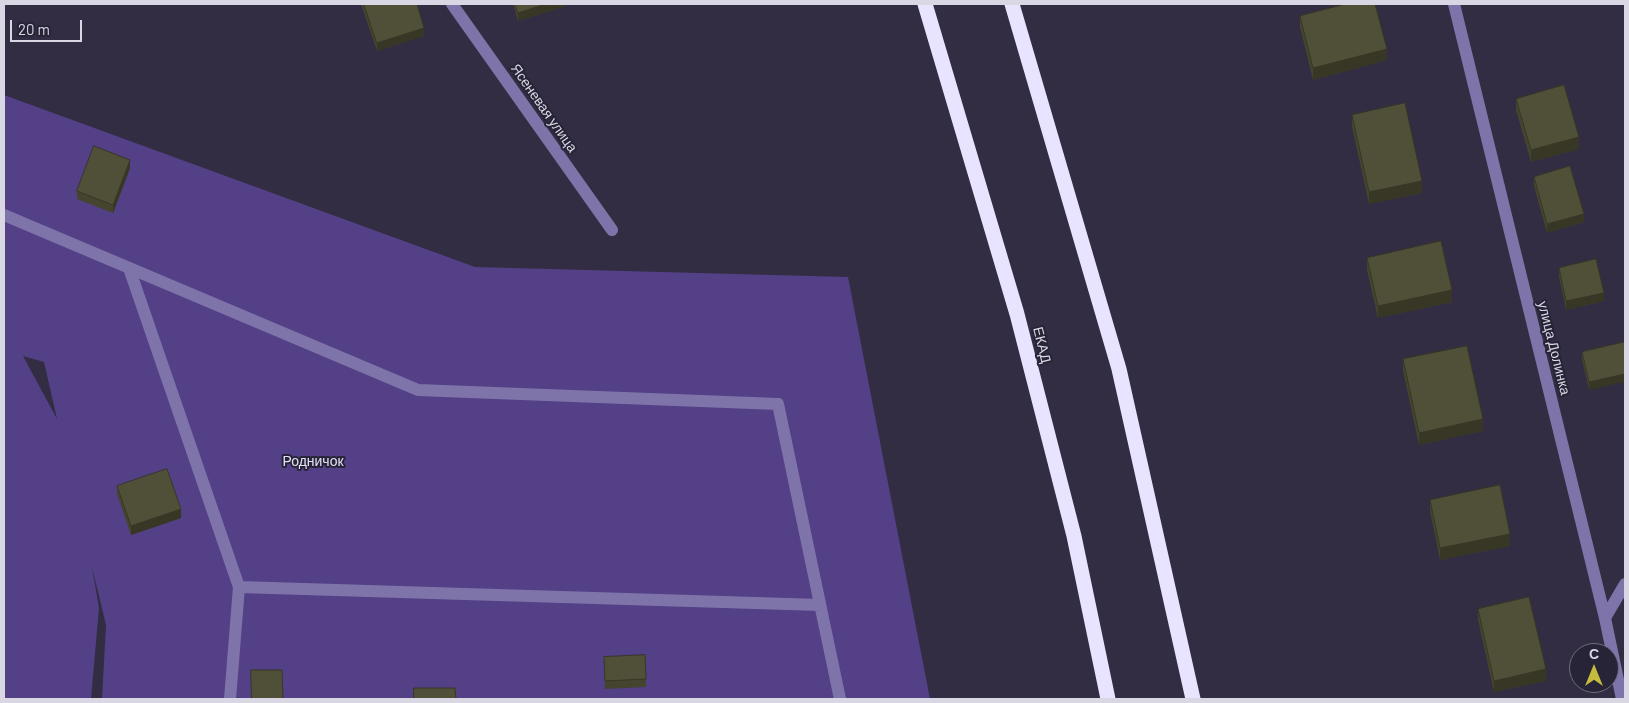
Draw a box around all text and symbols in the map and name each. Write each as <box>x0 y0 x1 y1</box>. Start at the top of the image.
scale bar <box>12 10 85 42</box>
text: 20 m <box>18 20 50 38</box>
street label: Ясеневая улица <box>507 60 581 156</box>
street label: улица Долинка <box>1534 299 1574 397</box>
street label: ЕКАД <box>1029 325 1055 365</box>
park label: Родничок <box>282 453 344 469</box>
north arrow <box>1569 643 1619 693</box>
text: С <box>1589 645 1599 662</box>

